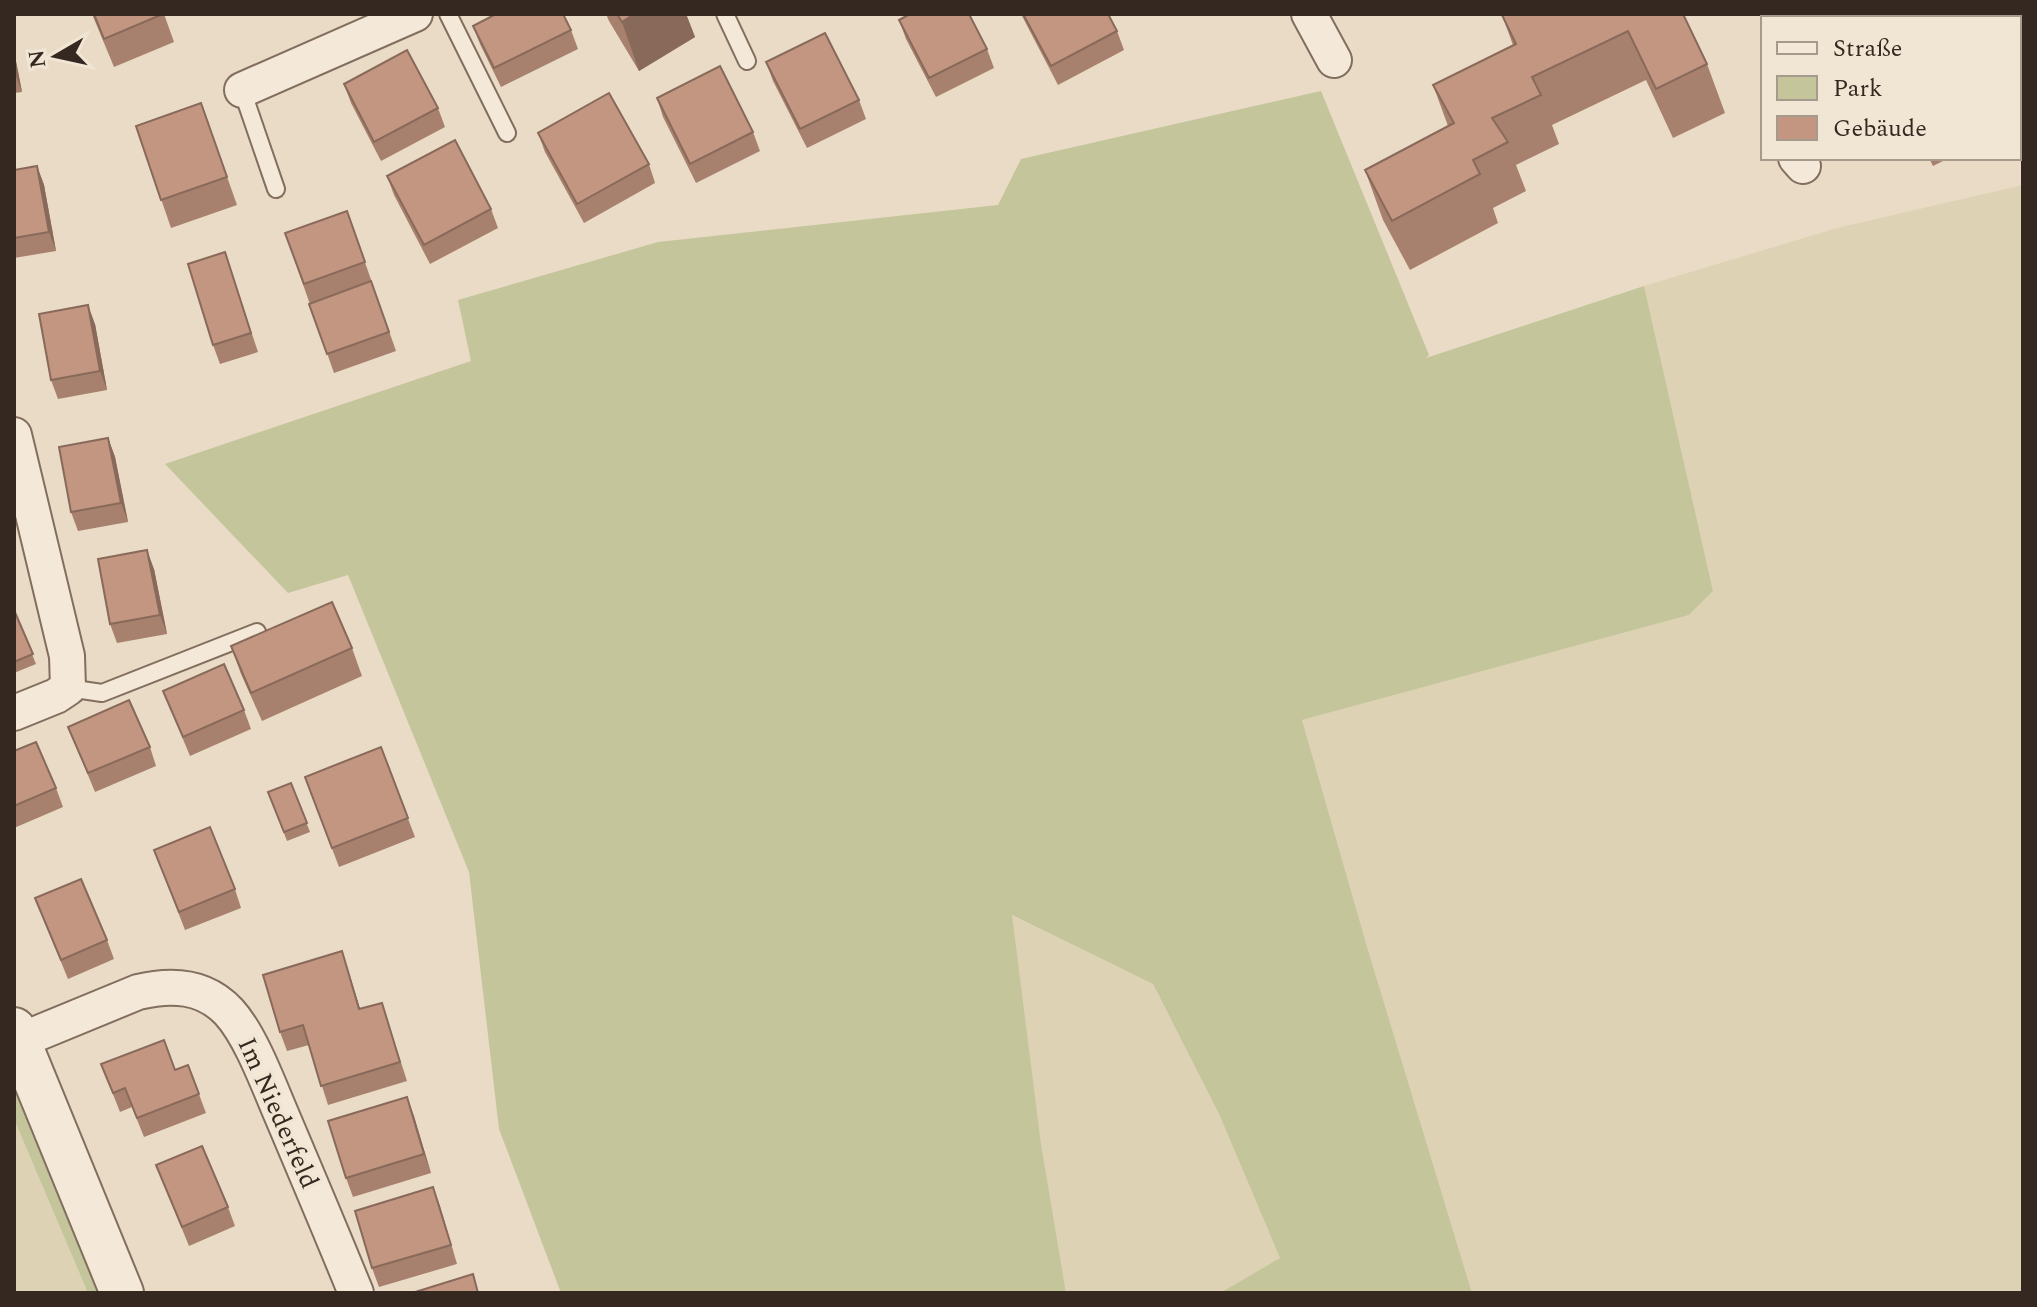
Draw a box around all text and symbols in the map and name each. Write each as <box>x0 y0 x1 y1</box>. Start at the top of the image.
north arrow <box>16 16 96 96</box>
legend <box>1761 16 2021 160</box>
text: Straße <box>1833 31 1902 67</box>
text: N <box>20 47 55 70</box>
text: Park <box>1833 71 1883 107</box>
text: Gebäude <box>1833 111 1927 147</box>
street label: Im Niederfeld <box>227 1031 329 1195</box>

